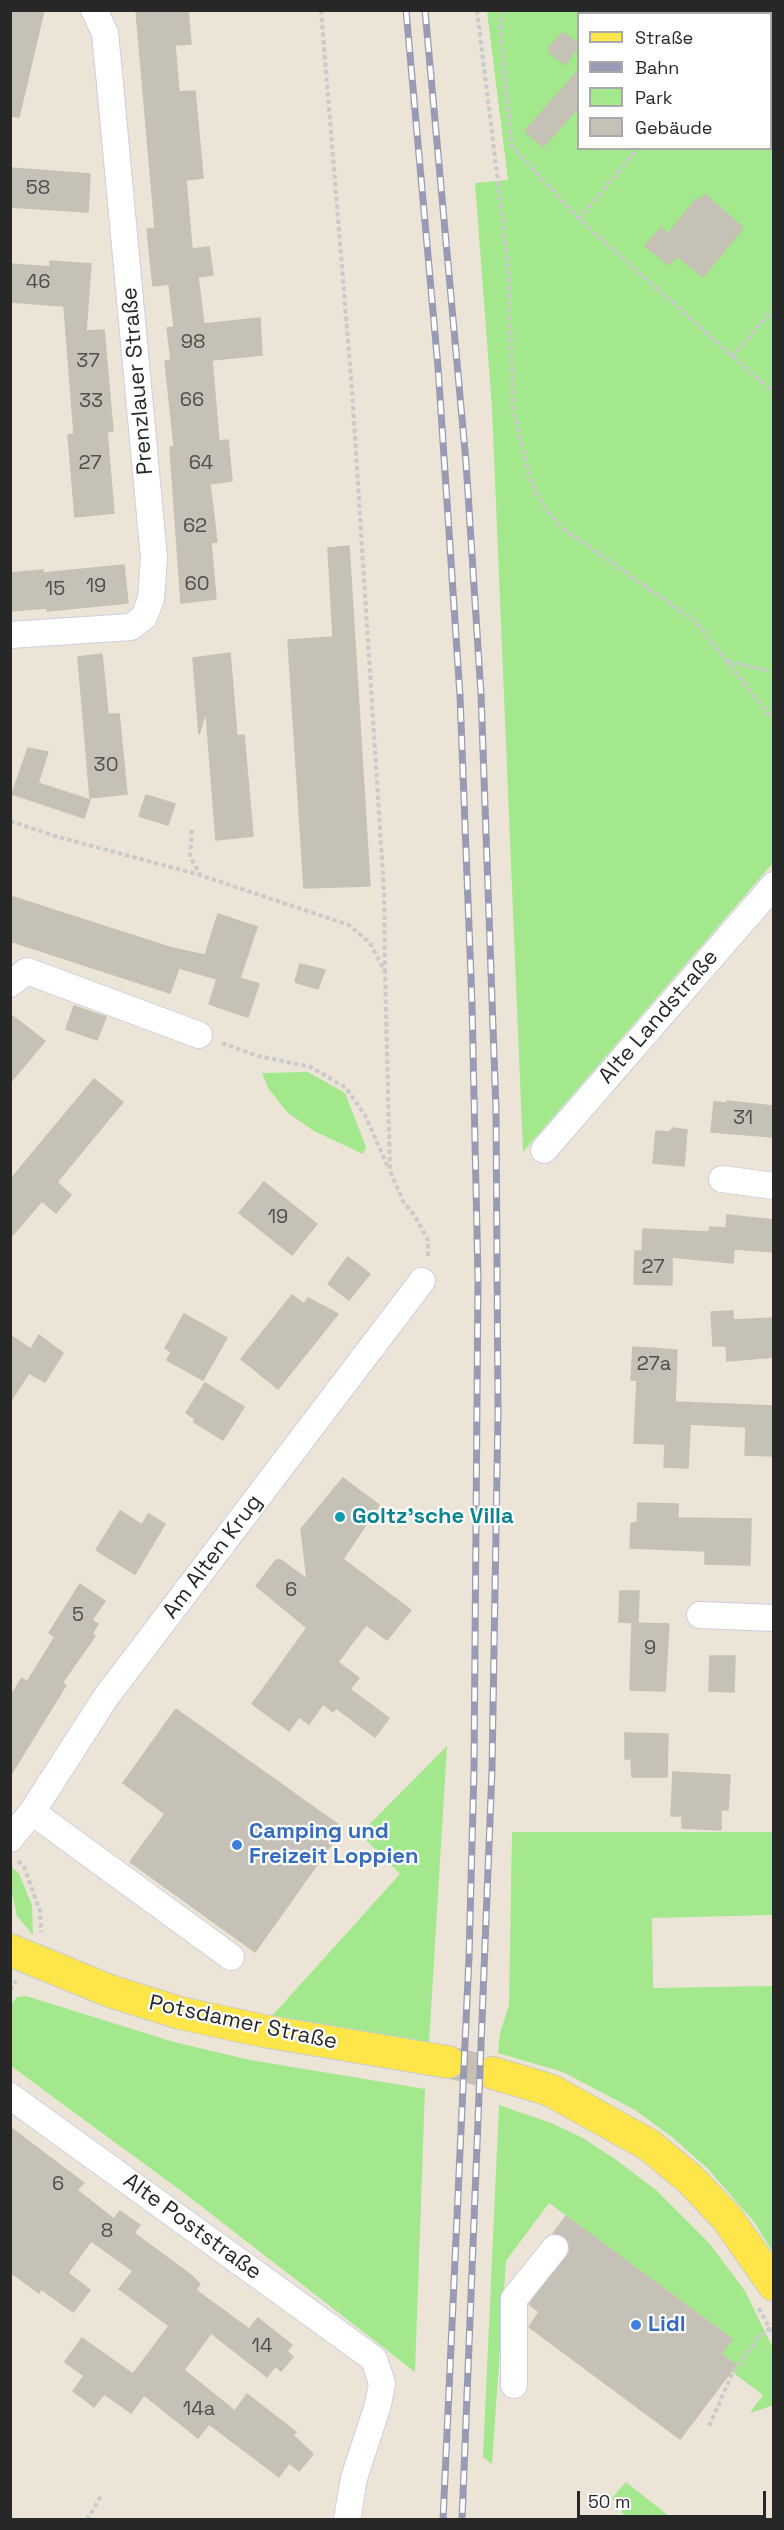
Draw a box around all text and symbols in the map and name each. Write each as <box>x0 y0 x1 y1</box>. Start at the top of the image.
legend <box>577 12 772 150</box>
text: Straße <box>635 26 693 49</box>
text: Bahn <box>635 56 679 79</box>
text: Park <box>635 86 672 109</box>
text: Gebäude <box>635 116 713 139</box>
house number: 58 <box>26 177 50 201</box>
house number: 46 <box>26 271 50 295</box>
street label: Prenzlauer Straße <box>117 286 159 476</box>
house number: 98 <box>181 331 205 355</box>
house number: 37 <box>76 350 100 374</box>
house number: 66 <box>180 389 204 413</box>
house number: 33 <box>79 390 103 414</box>
house number: 27 <box>78 452 102 476</box>
house number: 64 <box>189 452 213 476</box>
house number: 62 <box>183 515 207 539</box>
house number: 60 <box>184 573 210 597</box>
house number: 19 <box>86 575 106 599</box>
house number: 15 <box>45 578 65 602</box>
house number: 30 <box>94 754 118 778</box>
street label: Alte Landstraße <box>594 945 724 1089</box>
house number: 31 <box>733 1107 753 1131</box>
house number: 19 <box>268 1206 288 1230</box>
house number: 27 <box>641 1256 665 1280</box>
house number: 27a <box>637 1353 671 1377</box>
street label: Am Alten Krug <box>158 1490 268 1624</box>
place label: Goltz’sche Villa <box>352 1504 514 1530</box>
marker: Goltz’sche Villa <box>333 1510 347 1524</box>
house number: 6 <box>285 1579 297 1603</box>
house number: 5 <box>72 1604 84 1628</box>
house number: 9 <box>644 1637 656 1661</box>
place label: Camping und Freizeit Loppien <box>249 1819 419 1870</box>
marker: Camping und Freizeit Loppien <box>230 1838 244 1852</box>
street label: Potsdamer Straße <box>147 1990 339 2056</box>
street label: Alte Poststraße <box>118 2168 266 2286</box>
house number: 6 <box>52 2173 64 2197</box>
house number: 8 <box>101 2220 113 2244</box>
place label: Lidl <box>648 2312 686 2338</box>
marker: Lidl <box>629 2318 643 2332</box>
house number: 14 <box>252 2335 272 2359</box>
house number: 14a <box>183 2398 215 2422</box>
scale bar <box>580 2479 769 2517</box>
text: 50 m <box>588 2490 630 2513</box>

